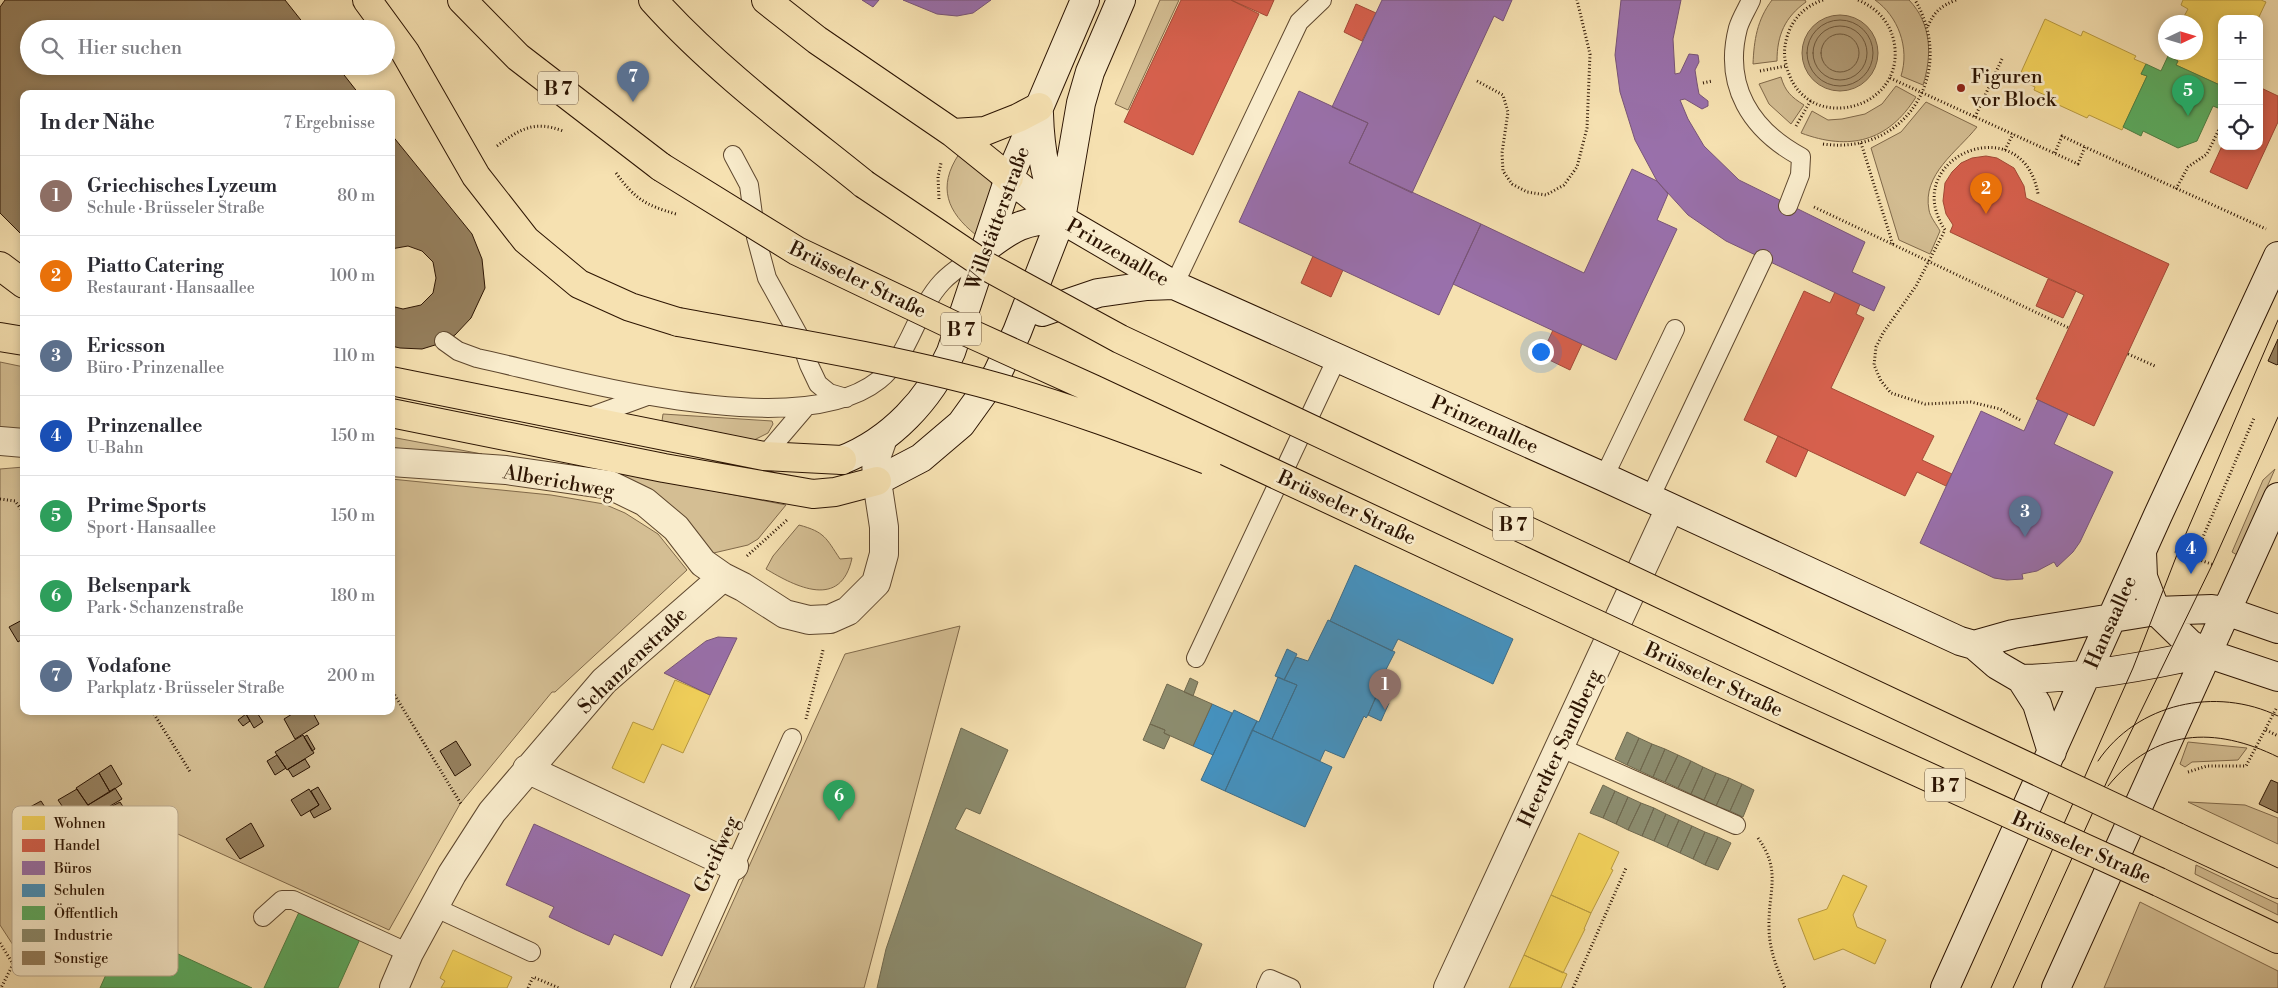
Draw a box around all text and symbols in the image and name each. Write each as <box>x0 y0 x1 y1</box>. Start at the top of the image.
north arrow <box>2158 15 2203 60</box>
map controls <box>2218 15 2263 150</box>
button: + <box>2218 15 2263 60</box>
search box <box>20 20 395 75</box>
icon: search <box>38 34 66 62</box>
text: Hier suchen <box>78 36 182 60</box>
button: − <box>2218 60 2263 105</box>
pin: 7 <box>617 61 649 102</box>
place label: Figuren vor Block <box>1970 65 2058 113</box>
road number: B 7 <box>538 72 578 105</box>
pin: 5 <box>2172 75 2204 116</box>
marker: Figuren vor Block <box>1955 82 1967 94</box>
button: locate <box>2218 105 2263 150</box>
text: In der Nähe <box>40 110 155 136</box>
text: 7 Ergebnisse <box>284 113 375 133</box>
street label: Willstätterstraße <box>960 143 1036 295</box>
pin: 2 <box>1970 173 2002 214</box>
text: Griechisches Lyzeum <box>87 174 277 198</box>
text: 1 <box>52 186 60 206</box>
text: 80 m <box>337 186 375 206</box>
text: Schule · Brüsseler Straße <box>87 198 265 218</box>
street label: Prinzenallee <box>1061 214 1173 293</box>
street label: Brüsseler Straße <box>784 236 930 324</box>
text: Piatto Catering <box>87 254 224 278</box>
text: 2 <box>51 266 61 286</box>
text: 100 m <box>330 266 375 286</box>
text: Restaurant · Hansaallee <box>87 278 255 298</box>
road number: B 7 <box>941 312 981 346</box>
text: Ericsson <box>87 334 165 358</box>
your location <box>1528 339 1554 365</box>
text: 3 <box>51 346 61 366</box>
text: 110 m <box>333 346 375 366</box>
text: Büro · Prinzenallee <box>87 358 224 378</box>
street label: Prinzenallee <box>1427 391 1542 460</box>
text: Prinzenallee <box>87 414 202 438</box>
text: 4 <box>51 426 61 446</box>
text: 150 m <box>331 426 375 446</box>
text: U-Bahn <box>87 438 144 458</box>
street label: Alberichweg <box>500 460 617 505</box>
street label: Brüsseler Straße <box>1272 465 1419 551</box>
text: Prime Sports <box>87 494 206 518</box>
pin: 3 <box>2009 496 2041 537</box>
text: 5 <box>51 506 61 526</box>
text: 150 m <box>331 506 375 526</box>
road number: B 7 <box>1493 508 1533 540</box>
text: Sport · Hansaallee <box>87 518 216 538</box>
pin: 4 <box>2175 533 2207 574</box>
street label: Hansaallee <box>2080 572 2143 673</box>
text: Belsenpark <box>87 574 191 598</box>
text: 6 <box>51 586 61 606</box>
text: 180 m <box>331 586 375 606</box>
text: Park · Schanzenstraße <box>87 598 244 618</box>
street label: Schanzenstraße <box>573 602 693 720</box>
street label: Brüsseler Straße <box>1639 637 1786 723</box>
text: Vodafone <box>87 654 171 678</box>
street label: Heerdter Sandberg <box>1513 665 1608 831</box>
text: 7 <box>51 666 61 686</box>
text: 200 m <box>327 666 375 686</box>
pin: 1 <box>1369 669 1401 710</box>
text: Parkplatz · Brüsseler Straße <box>87 678 285 698</box>
road number: B 7 <box>1925 768 1965 802</box>
pin: 6 <box>823 780 855 821</box>
legend <box>12 806 178 976</box>
street label: Brüsseler Straße <box>2007 806 2155 890</box>
street label: Greifweg <box>689 812 746 897</box>
text: Wohnen <box>53 815 106 833</box>
text: Handel <box>54 837 100 855</box>
text: Büros <box>53 860 92 878</box>
text: Schulen <box>54 882 106 900</box>
text: Öffentlich <box>54 903 119 923</box>
text: Industrie <box>54 927 113 945</box>
text: Sonstige <box>54 950 108 968</box>

